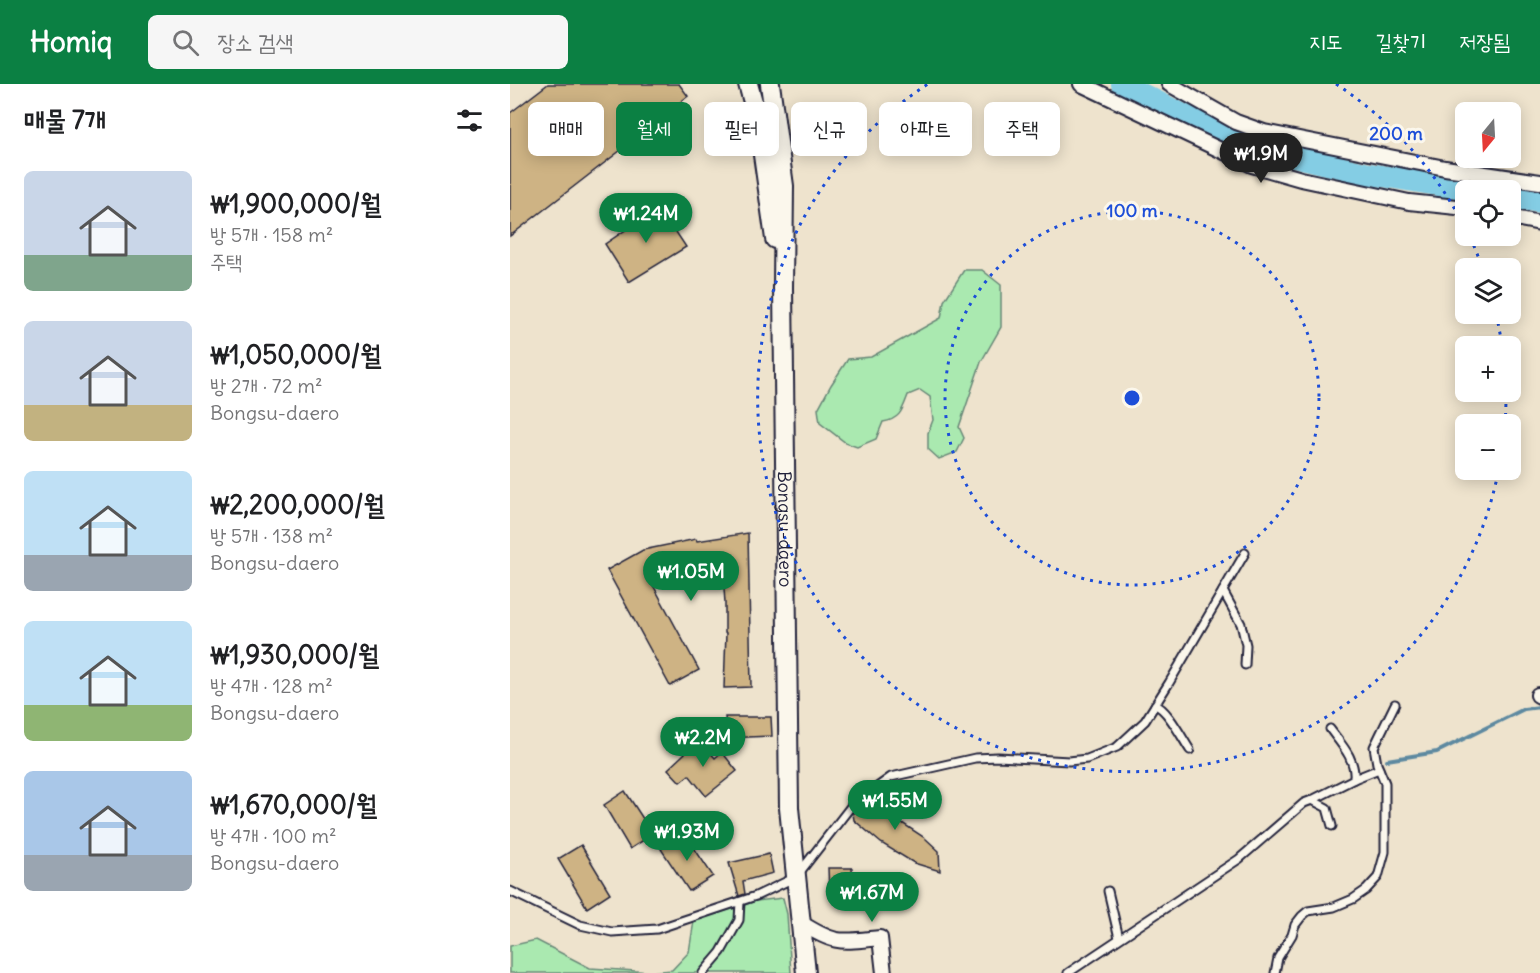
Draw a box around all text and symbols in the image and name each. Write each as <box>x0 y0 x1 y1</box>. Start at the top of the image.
search box <box>148 15 568 69</box>
text: Homiq <box>30 24 112 60</box>
icon: search <box>169 26 202 59</box>
text: 장소 검색 <box>217 28 293 56</box>
text: 지도 <box>1309 28 1343 55</box>
text: 길찾기 <box>1376 28 1426 55</box>
text: 저장됨 <box>1459 28 1510 55</box>
chip: 매매 <box>528 102 604 156</box>
chip: 월세 <box>616 102 692 156</box>
chip: 필터 <box>704 102 779 156</box>
chip: 신규 <box>791 102 867 156</box>
chip: 아파트 <box>879 102 972 156</box>
chip: 주택 <box>984 102 1060 156</box>
north arrow <box>1455 102 1521 168</box>
map controls <box>1455 102 1521 480</box>
text: 매물 7개 <box>24 103 106 136</box>
icon: filters <box>453 104 486 137</box>
text: 200 m <box>1369 122 1423 145</box>
pin: ₩1.9M <box>1219 133 1303 184</box>
text: ₩1.9M <box>1234 140 1288 165</box>
button: locate <box>1455 180 1521 246</box>
text: ₩1,900,000/월 <box>210 187 381 220</box>
pin: ₩1.24M <box>597 193 695 244</box>
icon: home <box>72 195 144 267</box>
text: 100 m <box>1107 199 1158 222</box>
text: ₩1.24M <box>613 200 679 225</box>
text: 방 5개 · 158 m² <box>210 222 333 247</box>
text: 주택 <box>210 249 242 274</box>
button: layers <box>1455 258 1521 324</box>
button: + <box>1455 336 1521 402</box>
text: ₩1,050,000/월 <box>210 338 381 371</box>
icon: home <box>72 345 144 417</box>
text: 방 2개 · 72 m² <box>210 373 322 398</box>
centre of rings <box>1122 388 1142 408</box>
text: Bongsu-daero <box>210 400 339 425</box>
button: − <box>1455 414 1521 480</box>
street label: Bongsu-daero <box>774 471 798 587</box>
text: ₩2,200,000/월 <box>210 488 384 521</box>
icon: home <box>72 495 144 567</box>
text: 방 5개 · 138 m² <box>210 523 333 548</box>
text: Bongsu-daero <box>210 550 339 575</box>
pin: ₩1.05M <box>642 551 740 602</box>
text: ₩1.05M <box>657 558 725 583</box>
text: ₩1,930,000/월 <box>210 638 379 671</box>
icon: home <box>72 645 144 717</box>
text: 방 4개 · 128 m² <box>210 673 333 698</box>
text: Bongsu-daero <box>210 700 339 725</box>
pin: ₩2.2M <box>661 717 745 768</box>
text: ₩2.2M <box>674 724 732 749</box>
pin: ₩1.55M <box>846 780 944 831</box>
text: ₩1.55M <box>862 787 928 812</box>
text: ₩1,670,000/월 <box>210 788 377 821</box>
icon: home <box>72 795 144 867</box>
pin: ₩1.93M <box>638 811 736 862</box>
text: ₩1.93M <box>654 818 720 843</box>
text: 방 4개 · 100 m² <box>210 823 337 848</box>
text: Bongsu-daero <box>210 850 339 875</box>
pin: ₩1.67M <box>823 872 921 923</box>
text: ₩1.67M <box>840 879 904 904</box>

